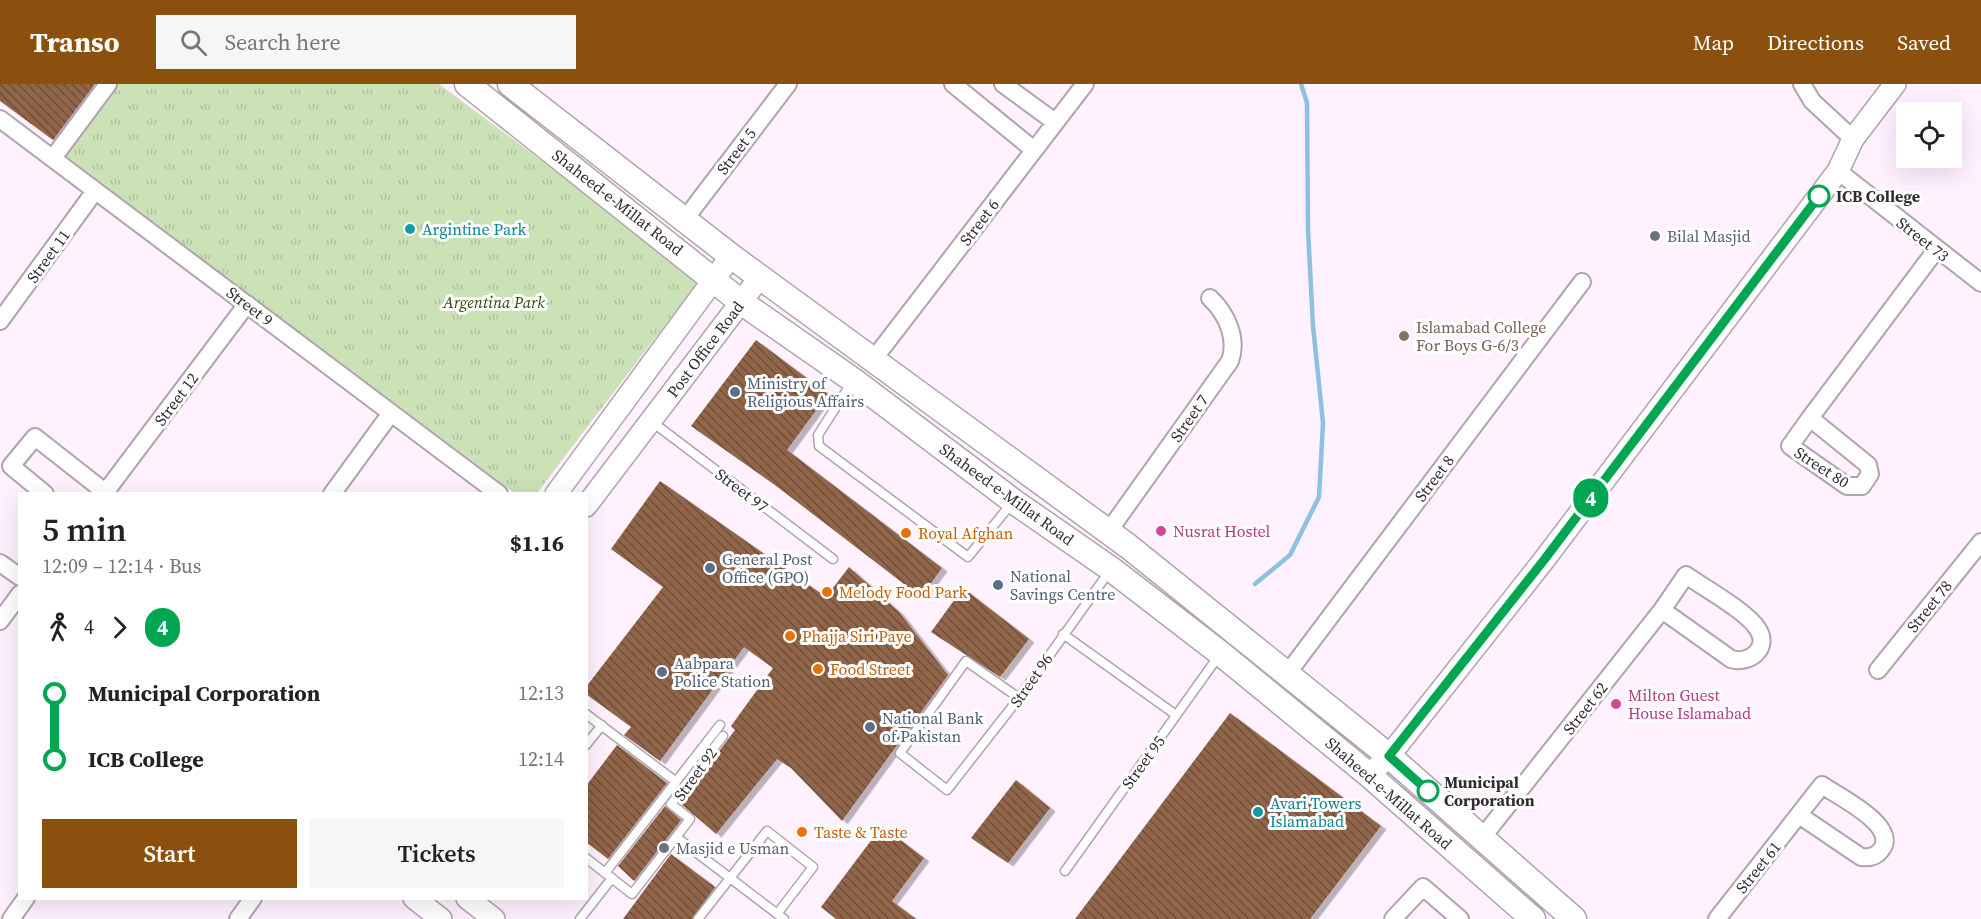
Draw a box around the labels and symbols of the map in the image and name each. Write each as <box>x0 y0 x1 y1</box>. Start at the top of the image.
street label: Street 5 <box>711 123 761 179</box>
street label: Shaheed-e-Millat Road <box>548 144 688 260</box>
marker: ICB College <box>1808 185 1830 207</box>
place label: ICB College <box>1836 185 1920 207</box>
street label: Street 6 <box>954 194 1004 250</box>
street label: Street 73 <box>1892 212 1954 266</box>
place label: Argintine Park <box>422 218 527 240</box>
marker: Argintine Park <box>403 222 417 236</box>
street label: Street 11 <box>21 225 75 287</box>
place label: Bilal Masjid <box>1667 225 1751 247</box>
marker: Bilal Masjid <box>1648 229 1662 243</box>
street label: Street 9 <box>222 281 278 331</box>
park label: Argentina Park <box>442 291 545 313</box>
street label: Post Office Road <box>661 296 749 402</box>
place label: Islamabad College For Boys G-6/3 <box>1416 316 1547 356</box>
marker: Islamabad College For Boys G-6/3 <box>1397 329 1411 343</box>
street label: Street 12 <box>149 368 203 430</box>
place label: Ministry of Religious Affairs <box>747 372 864 412</box>
marker: Ministry of Religious Affairs <box>728 385 742 399</box>
street label: Street 7 <box>1165 390 1213 446</box>
street label: Shaheed-e-Millat Road <box>935 438 1079 550</box>
street label: Street 80 <box>1790 441 1854 493</box>
street label: Street 8 <box>1409 450 1459 506</box>
street label: Street 97 <box>711 463 773 517</box>
line badge: 4 <box>1572 478 1610 518</box>
place label: Nusrat Hostel <box>1173 520 1271 542</box>
place label: Royal Afghan <box>918 522 1014 544</box>
marker: Nusrat Hostel <box>1154 524 1168 538</box>
marker: Royal Afghan <box>899 526 913 540</box>
place label: General Post Office (GPO) <box>722 548 813 588</box>
marker: General Post Office (GPO) <box>703 561 717 575</box>
place label: National Savings Centre <box>1010 565 1115 605</box>
street label: Street 78 <box>1901 575 1957 637</box>
marker: National Savings Centre <box>991 578 1005 592</box>
place label: Melody Food Park <box>839 581 968 603</box>
marker: Melody Food Park <box>820 585 834 599</box>
place label: Phajja Siri Paye <box>802 625 912 647</box>
marker: Phajja Siri Paye <box>783 629 797 643</box>
street label: Street 96 <box>1004 649 1058 711</box>
place label: Aabpara Police Station <box>674 652 771 692</box>
place label: Food Street <box>830 658 911 680</box>
marker: Food Street <box>811 662 825 676</box>
marker: Aabpara Police Station <box>655 665 669 679</box>
street label: Street 62 <box>1558 677 1612 739</box>
place label: Milton Guest House Islamabad <box>1628 684 1751 724</box>
marker: Milton Guest House Islamabad <box>1609 697 1623 711</box>
place label: National Bank of Pakistan <box>882 707 984 747</box>
marker: National Bank of Pakistan <box>863 720 877 734</box>
street label: Street 95 <box>1116 731 1170 793</box>
street label: Shaheed-e-Millat Road <box>1321 732 1457 854</box>
street label: Street 92 <box>668 743 722 805</box>
place label: Municipal Corporation <box>1444 771 1535 811</box>
marker: Municipal Corporation <box>1417 780 1439 802</box>
place label: Avari Towers Islamabad <box>1270 792 1361 832</box>
marker: Avari Towers Islamabad <box>1251 805 1265 819</box>
place label: Taste & Taste <box>814 821 908 843</box>
marker: Taste & Taste <box>795 825 809 839</box>
street label: Street 61 <box>1730 836 1786 898</box>
place label: Masjid e Usman <box>676 837 790 859</box>
marker: Masjid e Usman <box>657 841 671 855</box>

